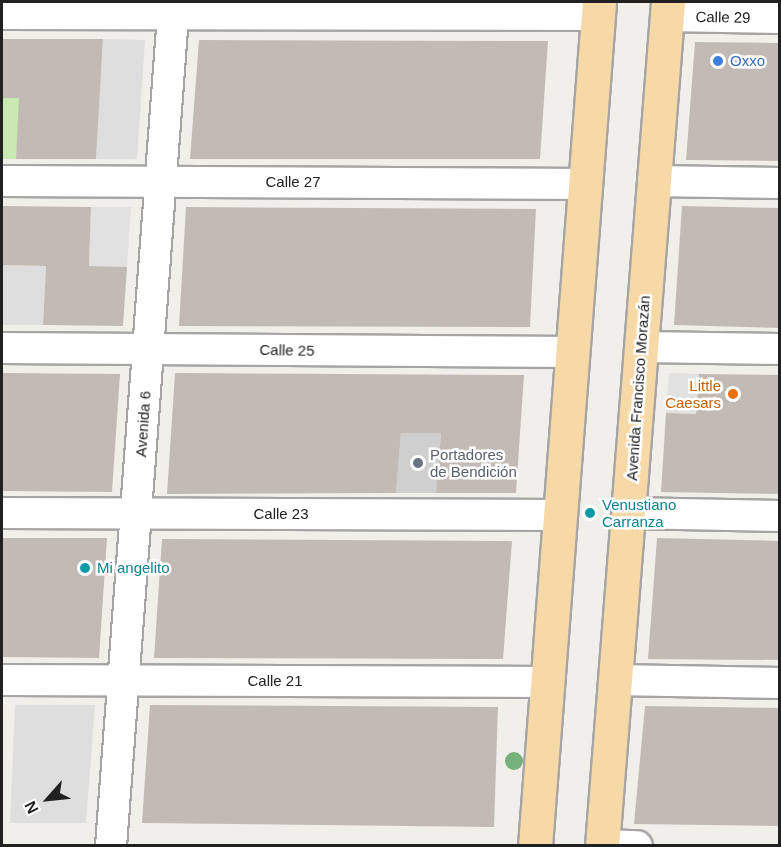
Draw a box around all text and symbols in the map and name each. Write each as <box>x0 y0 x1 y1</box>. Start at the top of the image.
street label: Calle 29 <box>695 8 751 26</box>
place label: Oxxo <box>730 52 765 70</box>
marker: Oxxo <box>711 54 725 68</box>
street label: Calle 27 <box>265 173 321 191</box>
street label: Avenida Francisco Morazán <box>623 295 653 481</box>
street label: Calle 25 <box>259 341 315 359</box>
place label: Little Caesars <box>665 376 721 411</box>
marker: Little Caesars <box>726 387 740 401</box>
street label: Avenida 6 <box>132 390 154 458</box>
place label: Portadores de Bendición <box>430 445 517 480</box>
marker: Portadores de Bendición <box>411 456 425 470</box>
place label: Venustiano Carranza <box>602 495 676 530</box>
street label: Calle 23 <box>253 505 309 523</box>
marker: Venustiano Carranza <box>583 506 597 520</box>
place label: Mi angelito <box>97 559 170 577</box>
marker: Mi angelito <box>78 561 92 575</box>
street label: Calle 21 <box>247 672 303 690</box>
north arrow <box>18 769 78 829</box>
text: N <box>21 798 42 816</box>

